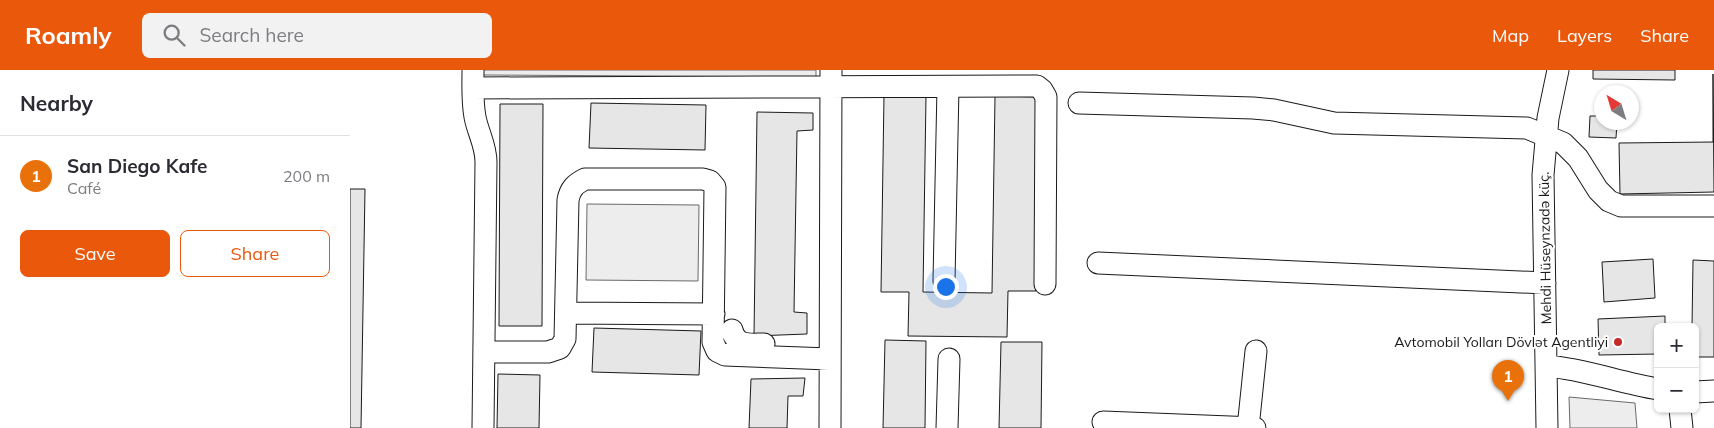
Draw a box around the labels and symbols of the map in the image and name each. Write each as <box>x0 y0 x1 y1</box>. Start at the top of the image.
north arrow <box>1594 85 1639 130</box>
street label: Mehdi Hüseynzadə küç. <box>1535 171 1555 325</box>
your location <box>933 274 959 300</box>
place label: Avtomobil Yolları Dövlət Agentliyi <box>1394 333 1608 351</box>
marker: Avtomobil Yolları Dövlət Agentliyi <box>1612 336 1624 348</box>
pin: 1 <box>1492 360 1524 401</box>

